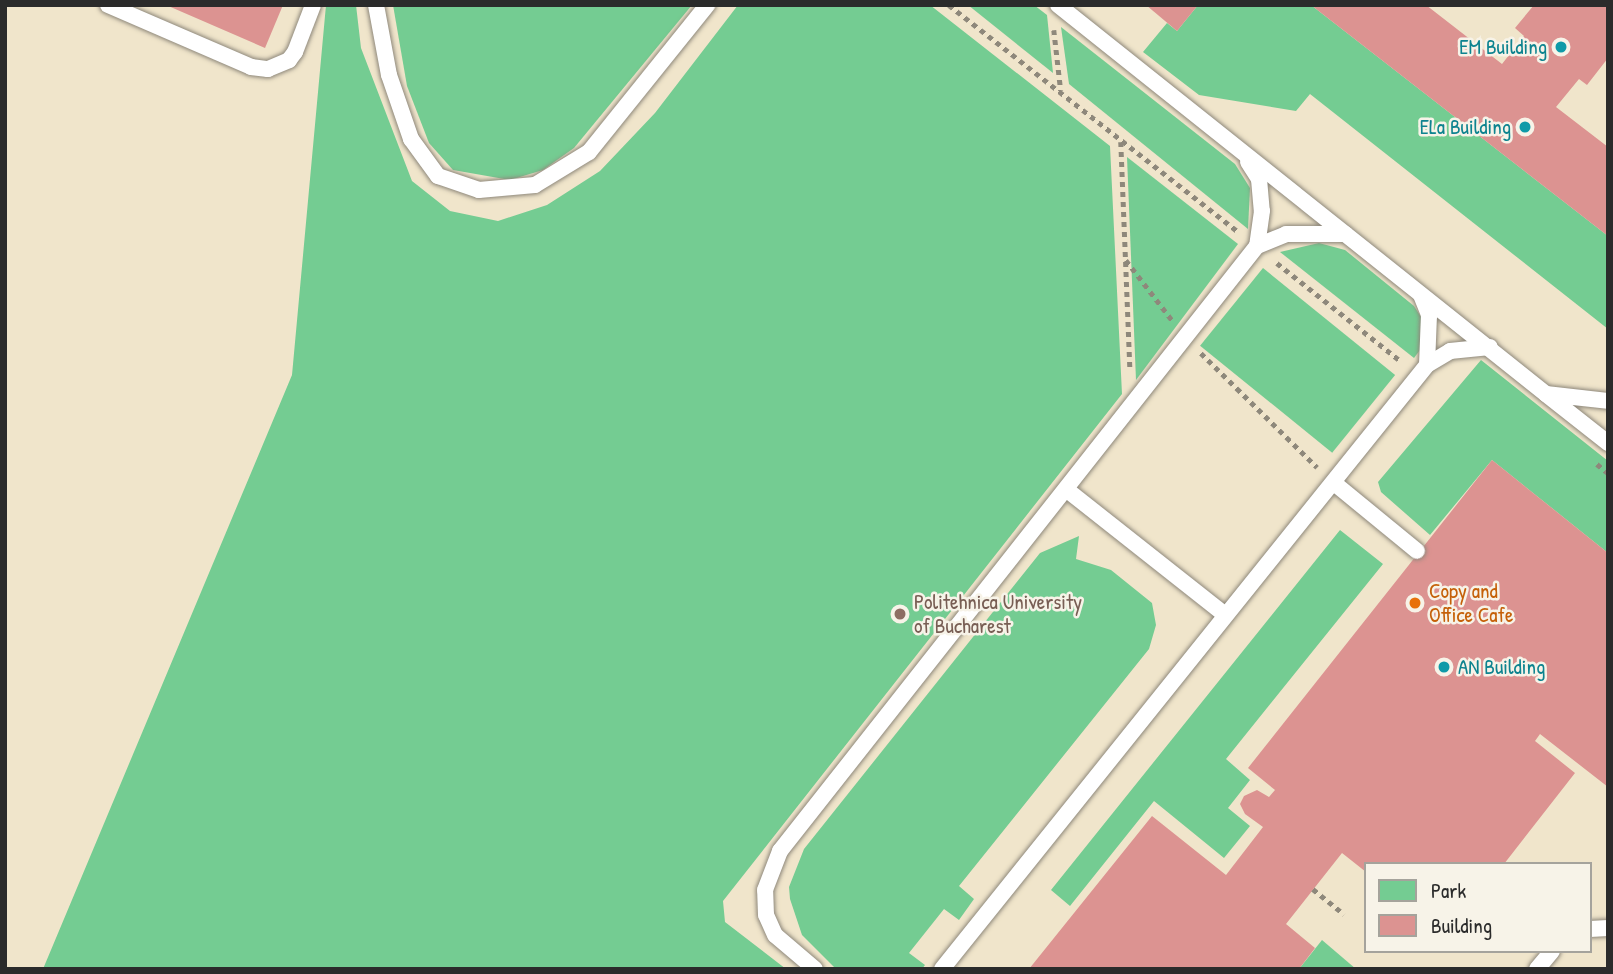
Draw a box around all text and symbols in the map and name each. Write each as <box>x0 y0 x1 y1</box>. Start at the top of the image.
place label: EM Building <box>1459 34 1547 60</box>
marker: EM Building <box>1553 39 1569 55</box>
place label: ELa Building <box>1420 114 1511 140</box>
marker: ELa Building <box>1517 119 1533 135</box>
place label: Copy and Office Cafe <box>1429 578 1513 628</box>
place label: Politehnica University of Bucharest <box>914 589 1082 639</box>
marker: Copy and Office Cafe <box>1407 595 1423 611</box>
marker: Politehnica University of Bucharest <box>892 606 908 622</box>
place label: AN Building <box>1458 654 1545 680</box>
marker: AN Building <box>1436 659 1452 675</box>
legend <box>1364 862 1592 953</box>
text: Park <box>1431 876 1466 905</box>
text: Building <box>1431 911 1492 940</box>

